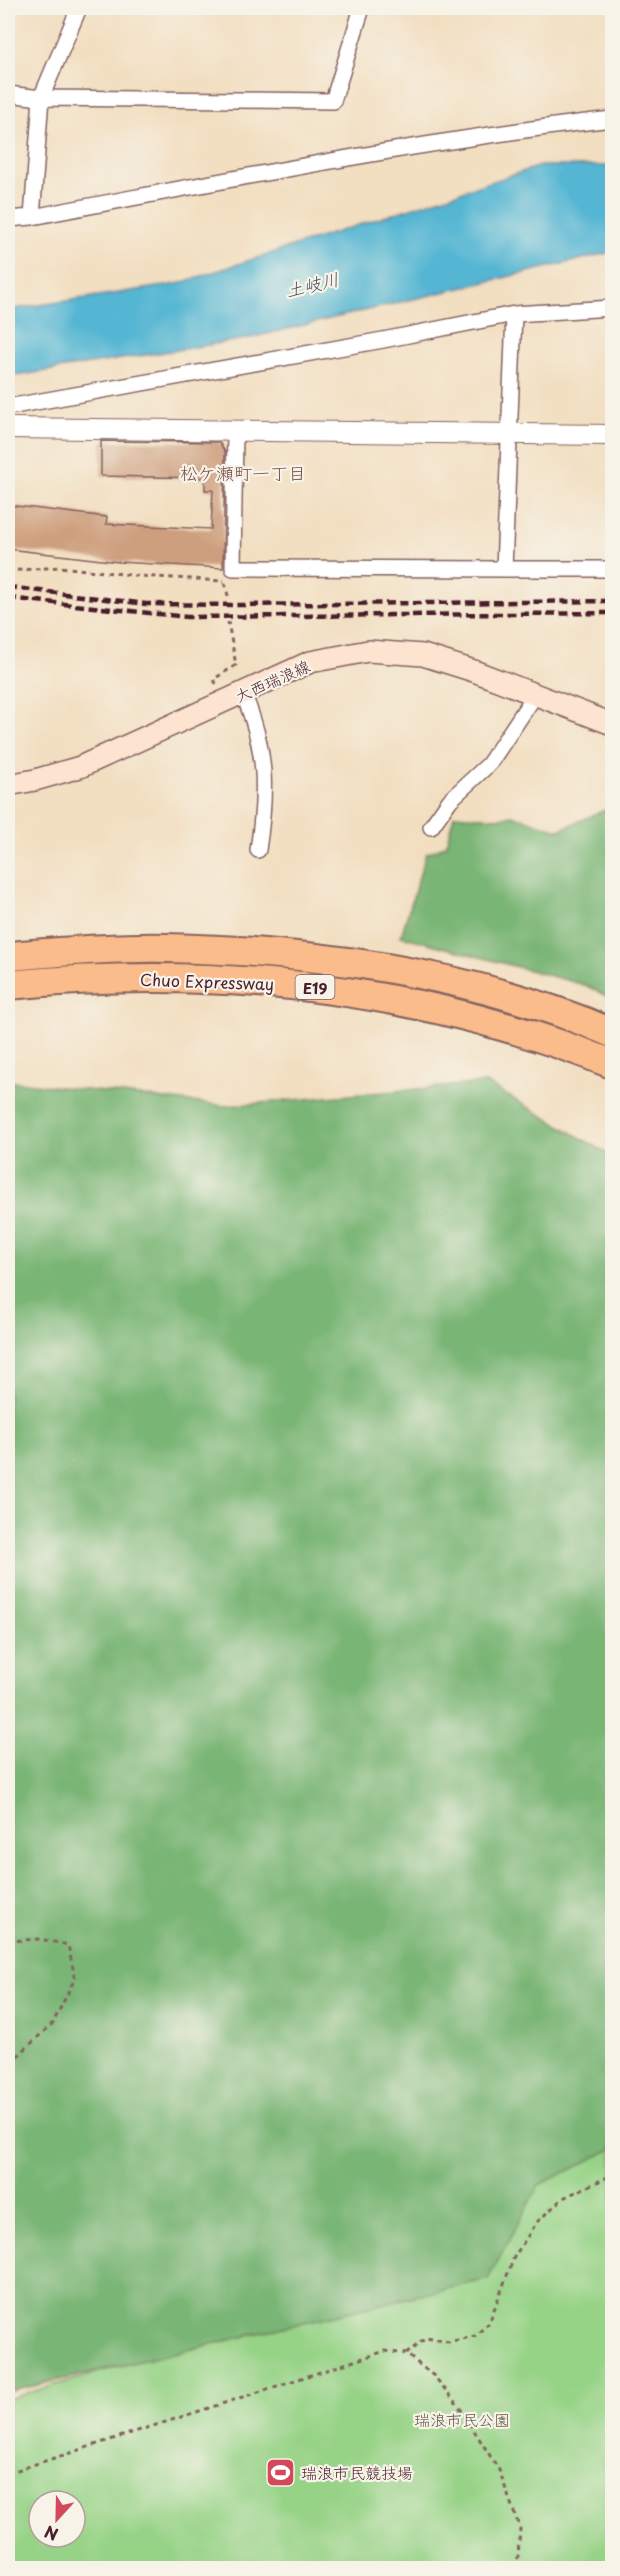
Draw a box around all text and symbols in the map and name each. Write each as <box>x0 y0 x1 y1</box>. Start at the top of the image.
water label: 土岐川 <box>283 265 341 303</box>
district label: 松ケ瀬町一丁目 <box>180 459 306 486</box>
street label: 大西瑞浪線 <box>231 653 313 707</box>
street label: Chuo Expressway <box>140 967 274 995</box>
road number: E19 <box>296 975 334 999</box>
park label: 瑞浪市民公園 <box>414 2407 510 2431</box>
sports icon: 瑞浪市民競技場 <box>264 2456 296 2488</box>
place label: 瑞浪市民競技場 <box>301 2460 413 2484</box>
north arrow <box>27 2489 87 2549</box>
text: N <box>41 2520 61 2547</box>

